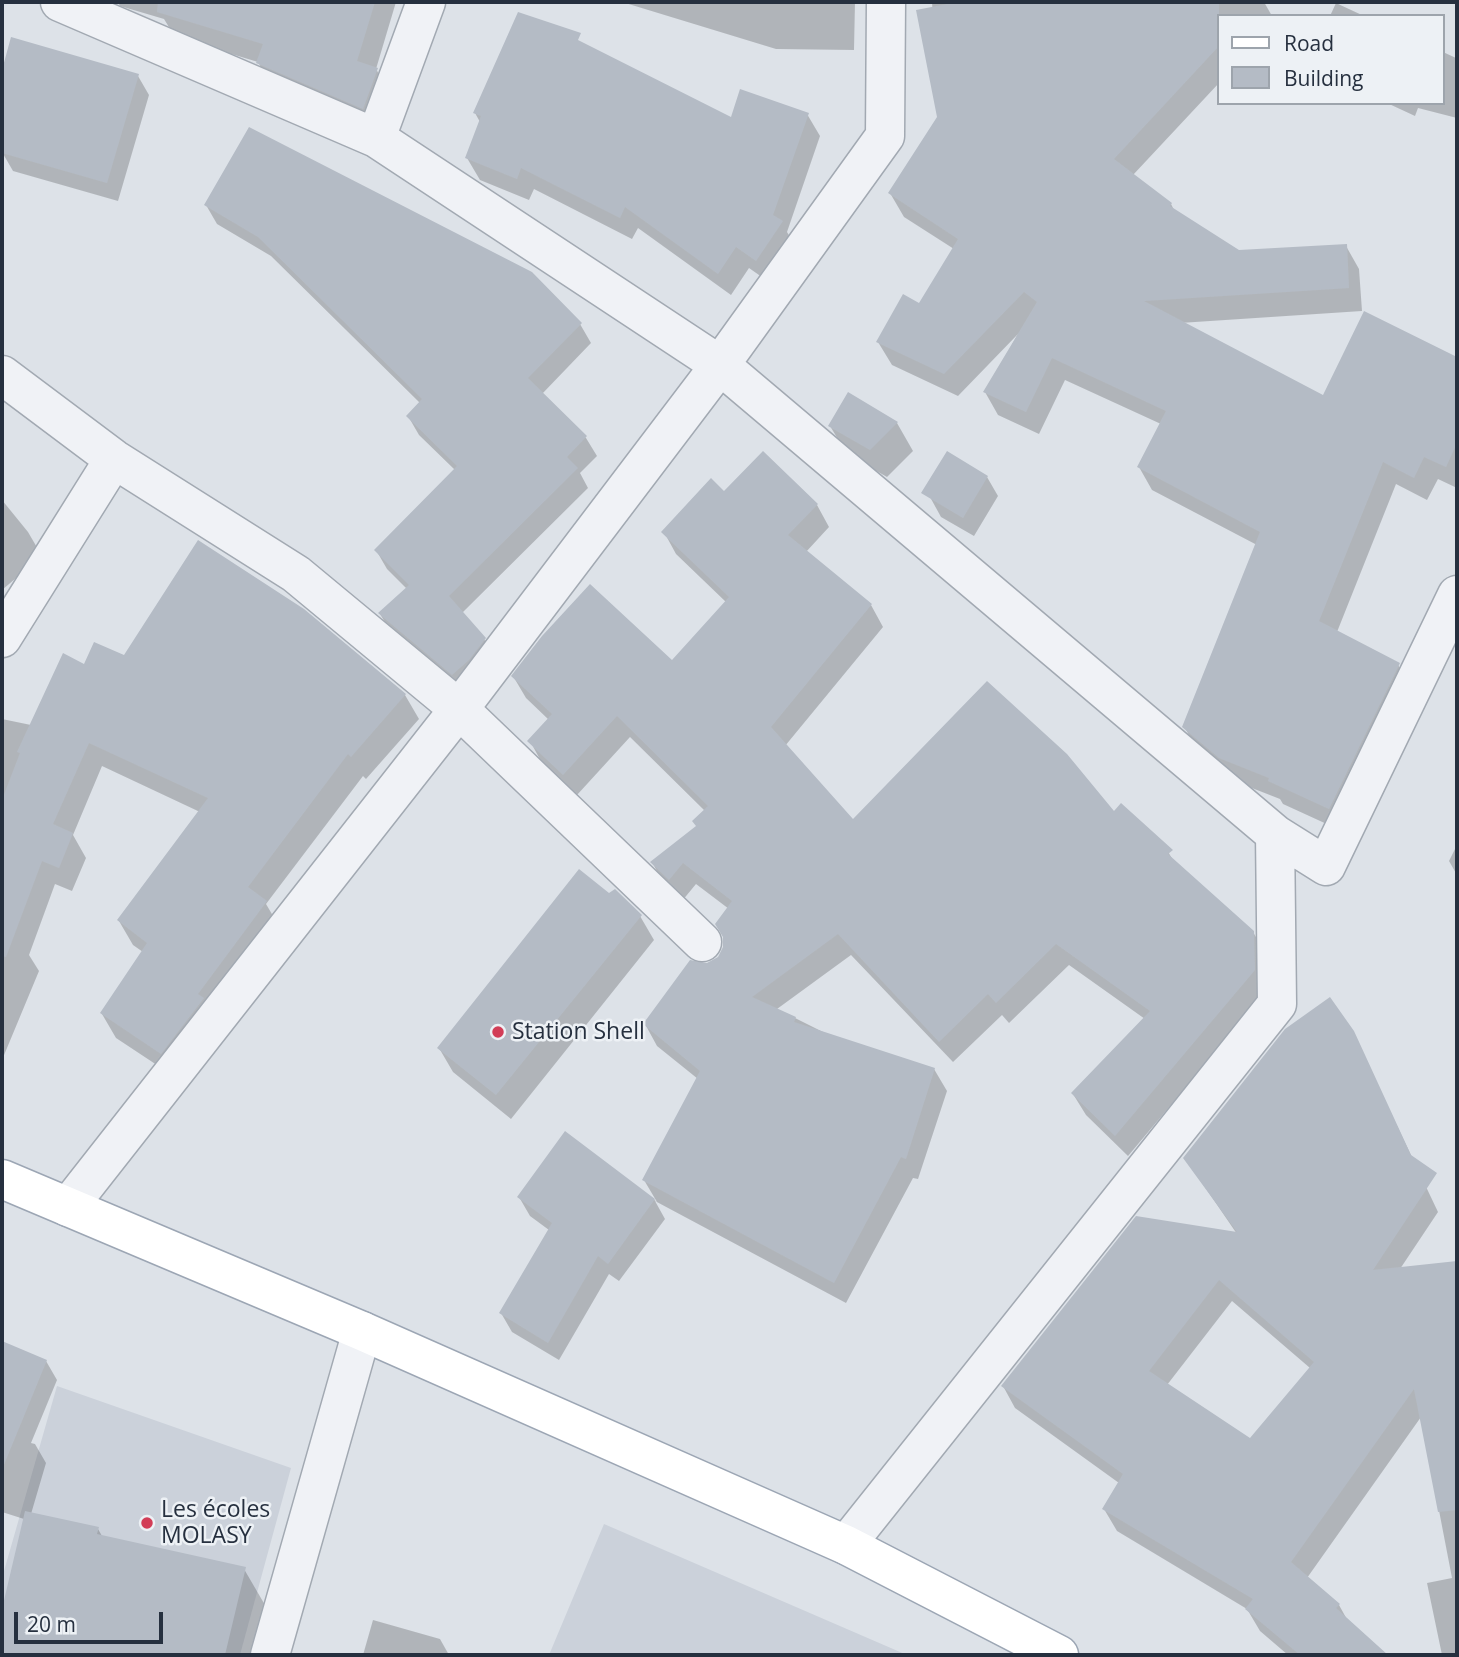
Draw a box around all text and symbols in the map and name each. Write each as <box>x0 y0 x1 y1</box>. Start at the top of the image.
legend <box>1218 14 1445 105</box>
text: Road <box>1284 29 1334 57</box>
text: Building <box>1284 64 1363 92</box>
place label: Station Shell <box>512 1018 645 1046</box>
marker: Station Shell <box>490 1024 506 1040</box>
place label: Les écoles MOLASY <box>161 1496 270 1550</box>
marker: Les écoles MOLASY <box>139 1515 155 1531</box>
scale bar <box>18 1598 166 1642</box>
text: 20 m <box>27 1610 76 1638</box>

